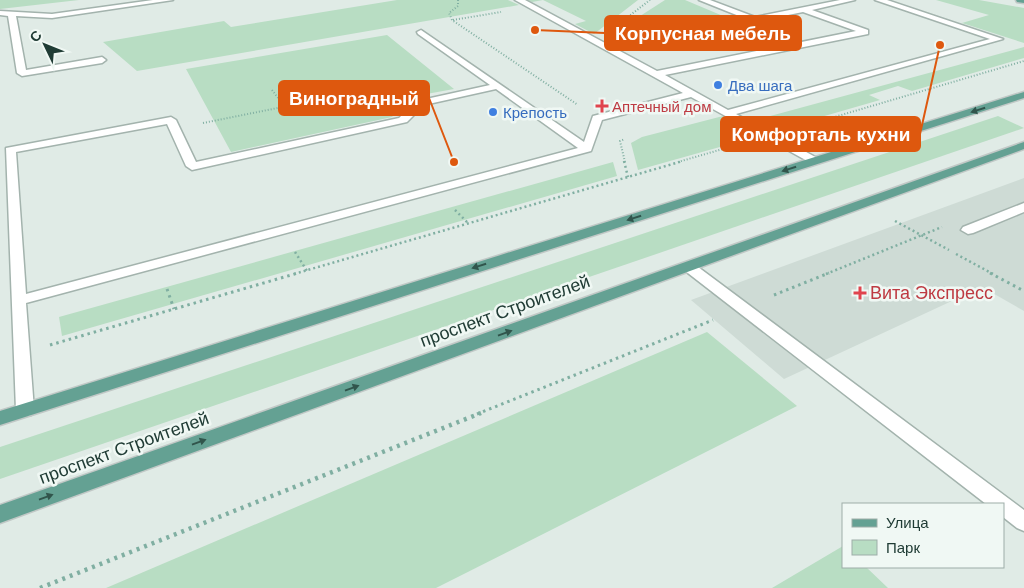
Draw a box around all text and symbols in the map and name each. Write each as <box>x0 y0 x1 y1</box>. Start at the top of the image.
callout: Корпусная мебель <box>605 16 801 50</box>
north arrow <box>20 20 70 70</box>
text: Корпусная мебель <box>615 23 791 44</box>
text: С <box>26 27 45 45</box>
place label: Два шага <box>728 77 793 94</box>
marker: Два шага <box>712 79 724 91</box>
callout: Виноградный <box>279 81 429 115</box>
text: Виноградный <box>289 88 419 109</box>
place label: Аптечный дом <box>612 98 712 115</box>
marker: Аптечный дом <box>596 100 608 112</box>
place label: Крепость <box>503 104 567 121</box>
marker: Крепость <box>487 106 499 118</box>
one-way arrow <box>970 106 985 114</box>
callout: Комфорталь кухни <box>721 117 920 151</box>
text: Комфорталь кухни <box>731 124 911 145</box>
one-way arrow <box>781 165 796 173</box>
one-way arrow <box>626 214 641 222</box>
one-way arrow <box>472 263 487 271</box>
street label: проспект Строителей <box>417 271 593 351</box>
place label: Вита Экспресс <box>870 283 993 303</box>
marker: Вита Экспресс <box>854 287 866 299</box>
one-way arrow <box>498 329 513 337</box>
one-way arrow <box>345 384 360 392</box>
street label: проспект Строителей <box>36 408 212 488</box>
one-way arrow <box>192 438 207 446</box>
one-way arrow <box>39 493 54 501</box>
legend <box>842 503 1004 568</box>
text: Улица <box>886 514 929 531</box>
text: Парк <box>886 539 920 556</box>

